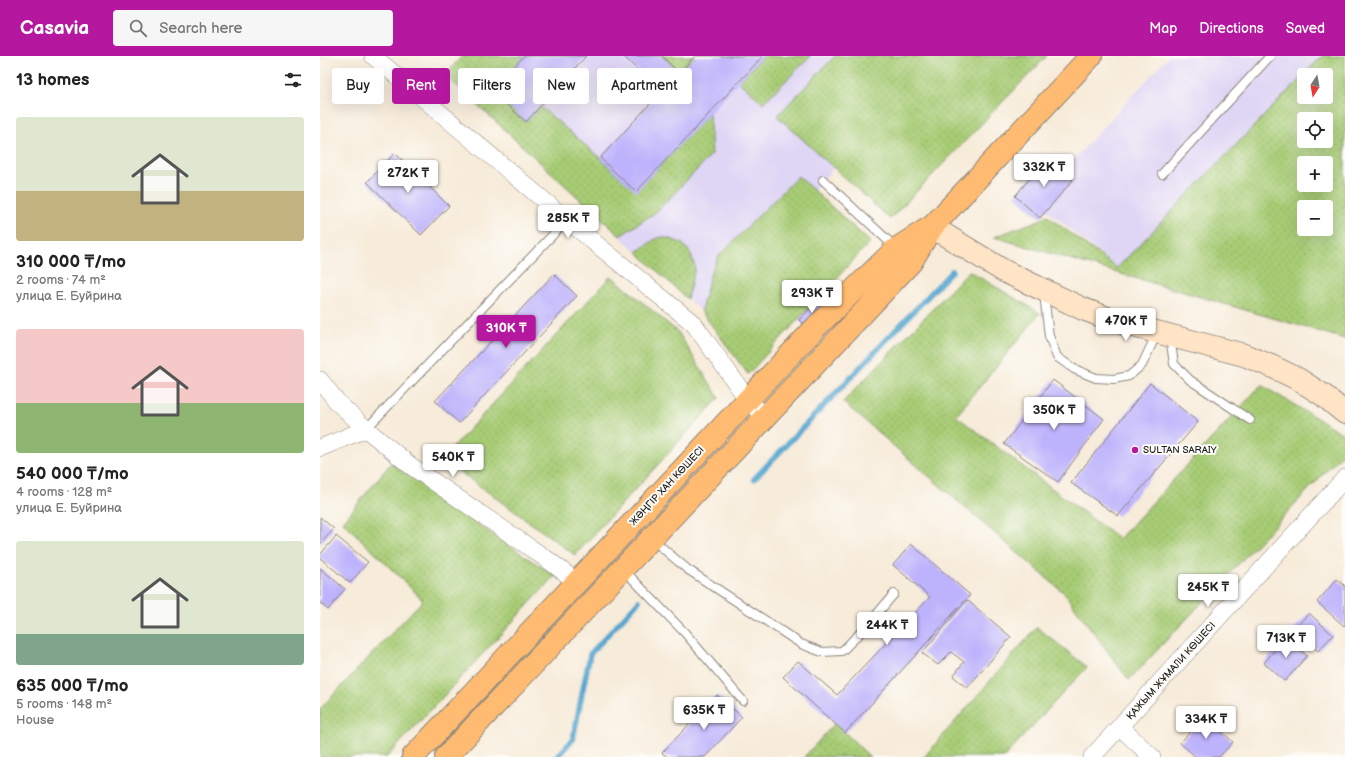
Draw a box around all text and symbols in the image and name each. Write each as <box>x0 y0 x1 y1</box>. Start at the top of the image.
search box <box>113 10 393 46</box>
text: Casavia <box>20 17 89 40</box>
icon: search <box>127 17 149 39</box>
text: Search here <box>159 19 242 38</box>
text: Map <box>1149 20 1177 37</box>
text: Directions <box>1199 20 1264 37</box>
text: Saved <box>1286 20 1325 37</box>
chip: Buy <box>332 68 384 104</box>
chip: Rent <box>392 68 450 104</box>
chip: Filters <box>458 68 525 104</box>
chip: New <box>533 68 589 104</box>
chip: Apartment <box>597 68 692 104</box>
north arrow <box>1297 68 1333 104</box>
map controls <box>1297 68 1333 236</box>
icon: filters <box>282 69 304 91</box>
text: 13 homes <box>16 70 89 90</box>
button: locate <box>1297 112 1333 148</box>
icon: home <box>124 143 196 215</box>
pin: 332K ₸ <box>1011 154 1077 188</box>
button: + <box>1297 156 1333 192</box>
text: 332K ₸ <box>1023 159 1065 175</box>
pin: 272K ₸ <box>375 160 441 194</box>
text: 272K ₸ <box>387 165 429 181</box>
button: − <box>1297 200 1333 236</box>
pin: 285K ₸ <box>535 205 601 239</box>
text: 285K ₸ <box>547 210 589 226</box>
text: 310 000 ₸/mo <box>16 252 126 272</box>
text: 2 rooms · 74 m² <box>16 272 106 288</box>
pin: 293K ₸ <box>779 280 845 314</box>
text: 293K ₸ <box>791 285 833 301</box>
text: улица Е. Буйрина <box>16 288 122 304</box>
pin: 470K ₸ <box>1093 308 1159 342</box>
text: 470K ₸ <box>1105 313 1147 329</box>
pin: 310K ₸ <box>473 315 539 349</box>
text: 310K ₸ <box>486 320 526 336</box>
icon: home <box>124 355 196 427</box>
pin: 350K ₸ <box>1021 397 1087 431</box>
text: 350K ₸ <box>1033 402 1075 418</box>
pin: 540K ₸ <box>420 444 486 478</box>
street label: ЖӘҢГІР ХАН КӨШЕСІ <box>627 444 707 528</box>
place label: SULTAN SARAIY <box>1143 444 1217 456</box>
marker: SULTAN SARAIY <box>1130 445 1140 455</box>
text: 540K ₸ <box>432 449 474 465</box>
text: 540 000 ₸/mo <box>16 464 129 484</box>
text: 4 rooms · 128 m² <box>16 484 112 500</box>
text: улица Е. Буйрина <box>16 500 122 516</box>
icon: home <box>124 567 196 639</box>
pin: 245K ₸ <box>1175 574 1241 608</box>
text: 245K ₸ <box>1187 579 1229 595</box>
pin: 244K ₸ <box>854 612 920 646</box>
text: 244K ₸ <box>866 617 908 633</box>
street label: ҚАЖЫМ ЖҰМАЛИ КӨШЕСІ <box>1124 620 1218 722</box>
pin: 713K ₸ <box>1253 625 1319 659</box>
text: 713K ₸ <box>1266 630 1306 646</box>
text: 635 000 ₸/mo <box>16 676 128 696</box>
text: 5 rooms · 148 m² <box>16 696 112 712</box>
pin: 635K ₸ <box>671 697 737 731</box>
text: 635K ₸ <box>683 702 725 718</box>
pin: 334K ₸ <box>1173 706 1239 740</box>
text: 334K ₸ <box>1185 711 1227 727</box>
text: House <box>16 712 54 728</box>

